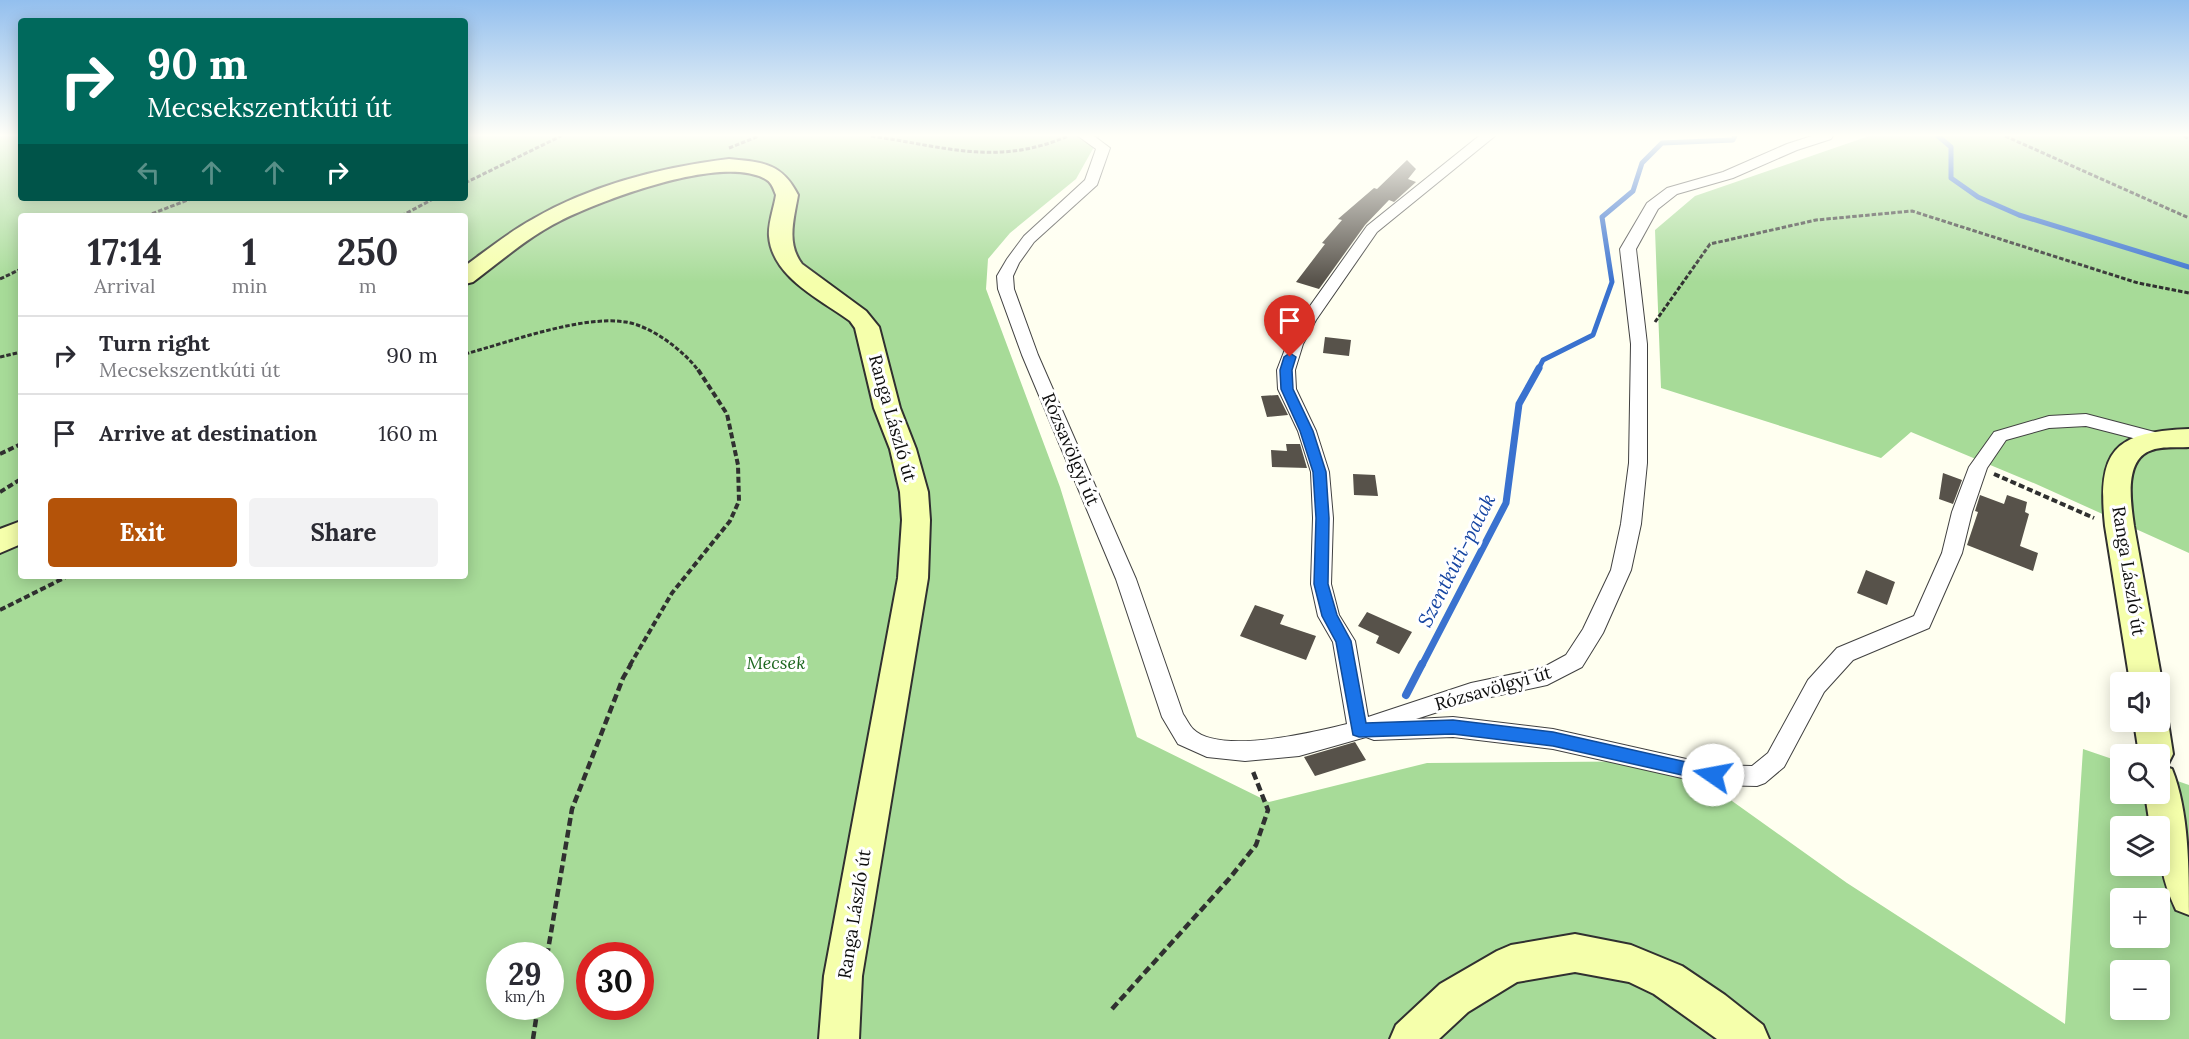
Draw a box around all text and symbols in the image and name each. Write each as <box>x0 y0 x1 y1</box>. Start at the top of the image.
text: 90 m <box>147 37 248 91</box>
icon: right <box>48 42 126 120</box>
text: Mecsekszentkúti út <box>147 90 392 124</box>
icon: left <box>132 156 165 189</box>
icon: ahead <box>195 156 228 189</box>
icon: ahead <box>258 156 291 189</box>
icon: right <box>321 156 354 189</box>
text: 17:14 <box>88 229 162 275</box>
text: 1 <box>242 229 257 275</box>
text: 250 <box>337 229 398 275</box>
text: Arrival <box>94 273 155 298</box>
text: min <box>232 273 267 298</box>
text: m <box>359 273 377 298</box>
pin <box>1264 295 1315 357</box>
icon: arrive <box>1273 304 1306 337</box>
text: Turn right <box>99 329 210 357</box>
icon: right <box>48 339 81 372</box>
text: 90 m <box>386 341 438 369</box>
street label: Ranga László út <box>864 352 922 484</box>
text: Mecsekszentkúti út <box>99 357 280 382</box>
street label: Rózsavölgyi út <box>1037 389 1105 509</box>
icon: arrive <box>48 417 81 450</box>
text: Arrive at destination <box>99 419 317 447</box>
text: 160 m <box>378 419 438 447</box>
water label: Szentkúti-patak <box>1412 489 1500 631</box>
button: Exit <box>48 498 237 567</box>
button: Share <box>249 498 438 567</box>
street label: Ranga László út <box>2107 505 2151 638</box>
park label: Mecsek <box>746 651 806 674</box>
street label: Rózsavölgyi út <box>1432 660 1554 716</box>
map controls <box>2110 672 2170 1020</box>
button: sound <box>2110 672 2170 732</box>
position arrow <box>1681 743 1745 807</box>
button: search <box>2110 744 2170 804</box>
button: layers <box>2110 816 2170 876</box>
street label: Ranga László út <box>832 847 876 980</box>
button: + <box>2110 888 2170 948</box>
speed limit sign: 30 <box>576 942 654 1020</box>
text: 29 <box>508 955 542 993</box>
button: − <box>2110 960 2170 1020</box>
text: km/h <box>505 987 545 1006</box>

